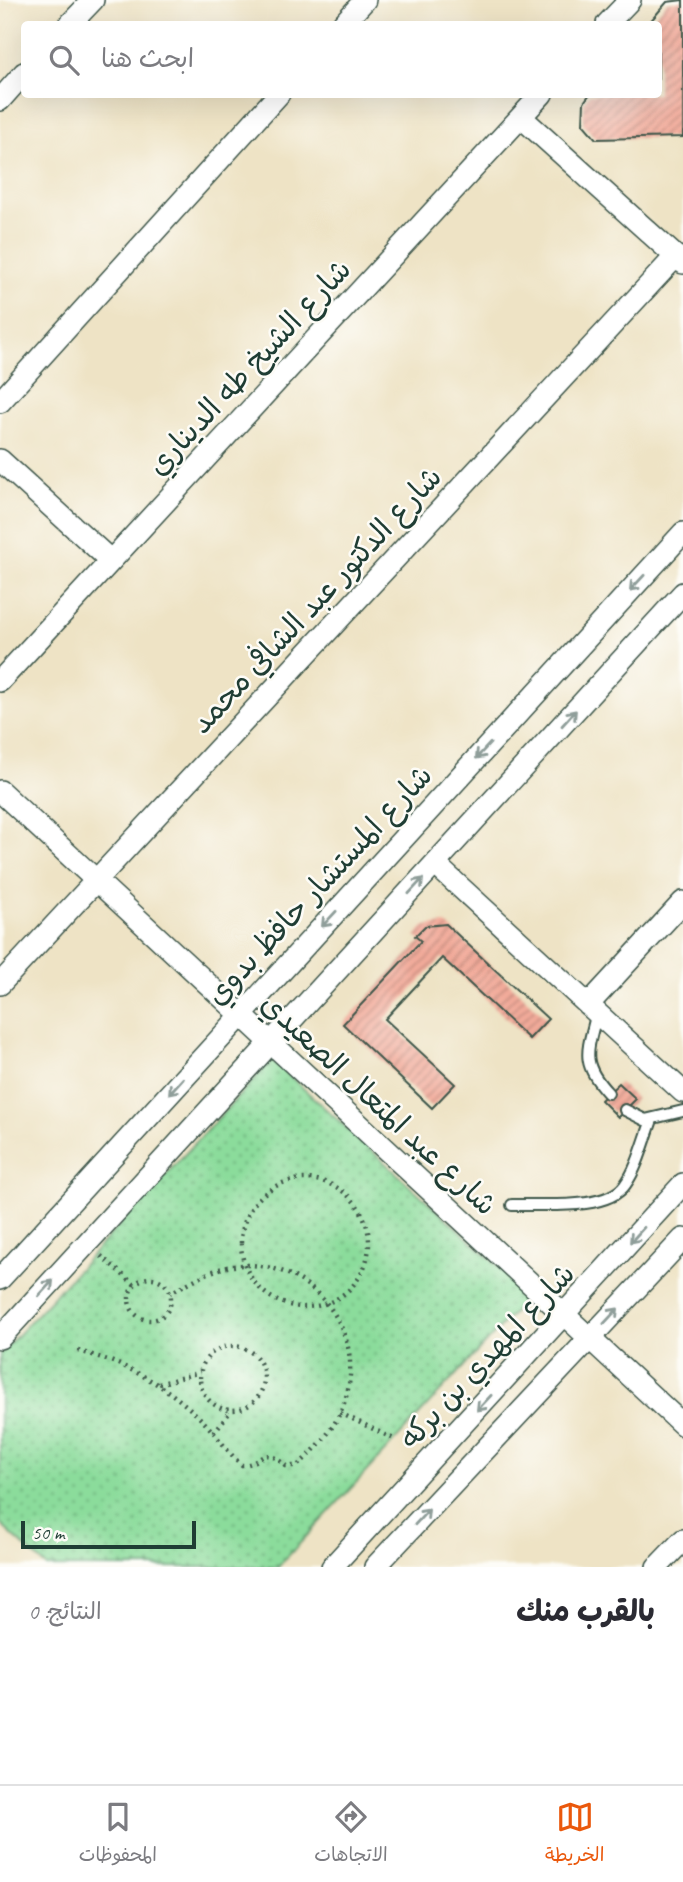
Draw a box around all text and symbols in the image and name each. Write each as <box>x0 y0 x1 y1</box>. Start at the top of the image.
search box <box>21 21 662 98</box>
icon: search <box>45 41 83 79</box>
text: ابحث هنا <box>101 42 194 75</box>
street label: شارع الشيخ طه الديناري <box>139 251 361 485</box>
street label: شارع الدكتور عبد الشافي محمد <box>182 458 451 743</box>
one-way arrow <box>629 574 645 592</box>
one-way arrow <box>561 710 578 727</box>
one-way arrow <box>475 742 491 760</box>
street label: شارع المستشار حافظ بدوي <box>198 757 442 1015</box>
one-way arrow <box>408 877 424 895</box>
one-way arrow <box>322 909 338 927</box>
street label: شارع عبد المتعال الصعيدي <box>252 985 505 1225</box>
one-way arrow <box>168 1077 184 1095</box>
one-way arrow <box>629 1226 646 1243</box>
street label: شارع المهدي بن بركه <box>391 1255 584 1458</box>
one-way arrow <box>38 1280 55 1297</box>
one-way arrow <box>603 1308 620 1325</box>
one-way arrow <box>476 1394 493 1411</box>
one-way arrow <box>413 1509 430 1526</box>
scale bar <box>21 1518 196 1550</box>
text: 50 m <box>32 1521 64 1545</box>
text: بالقرب منك <box>516 1592 655 1630</box>
text: النتائج: 0 <box>28 1597 102 1626</box>
tab: المحفوظات <box>79 1798 157 1871</box>
tab: الاتجاهات <box>314 1798 388 1871</box>
tab: الخريطة <box>545 1798 604 1871</box>

